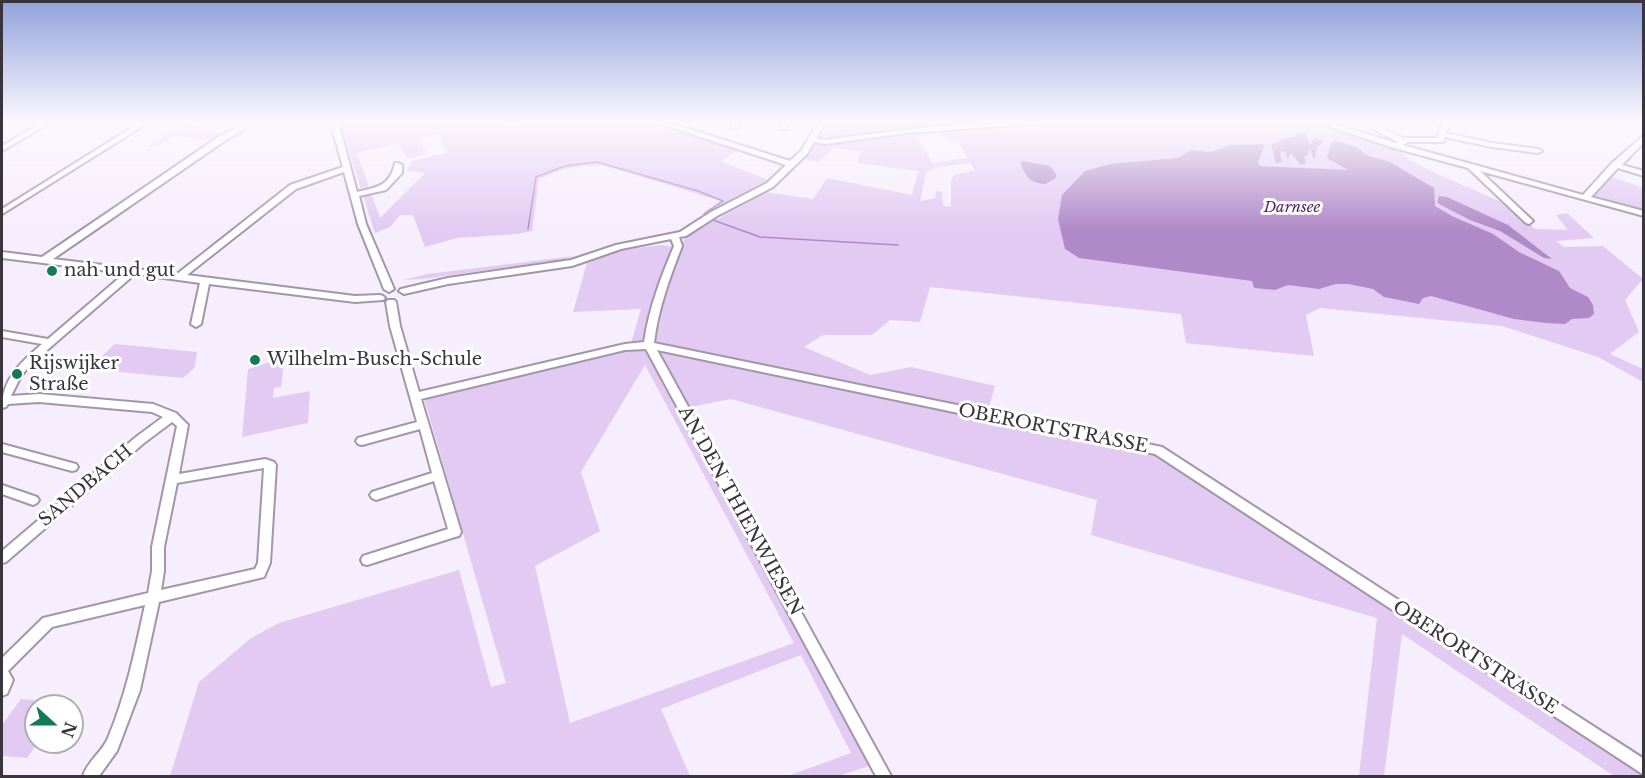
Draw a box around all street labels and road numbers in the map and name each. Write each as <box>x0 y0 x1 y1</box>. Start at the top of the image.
street label: OBERORTSTRASSE <box>956 400 1150 458</box>
street label: AN DEN THIENWIESEN <box>673 403 807 619</box>
street label: SANDBACH <box>35 441 137 531</box>
street label: OBERORTSTRASSE <box>1388 596 1562 720</box>

